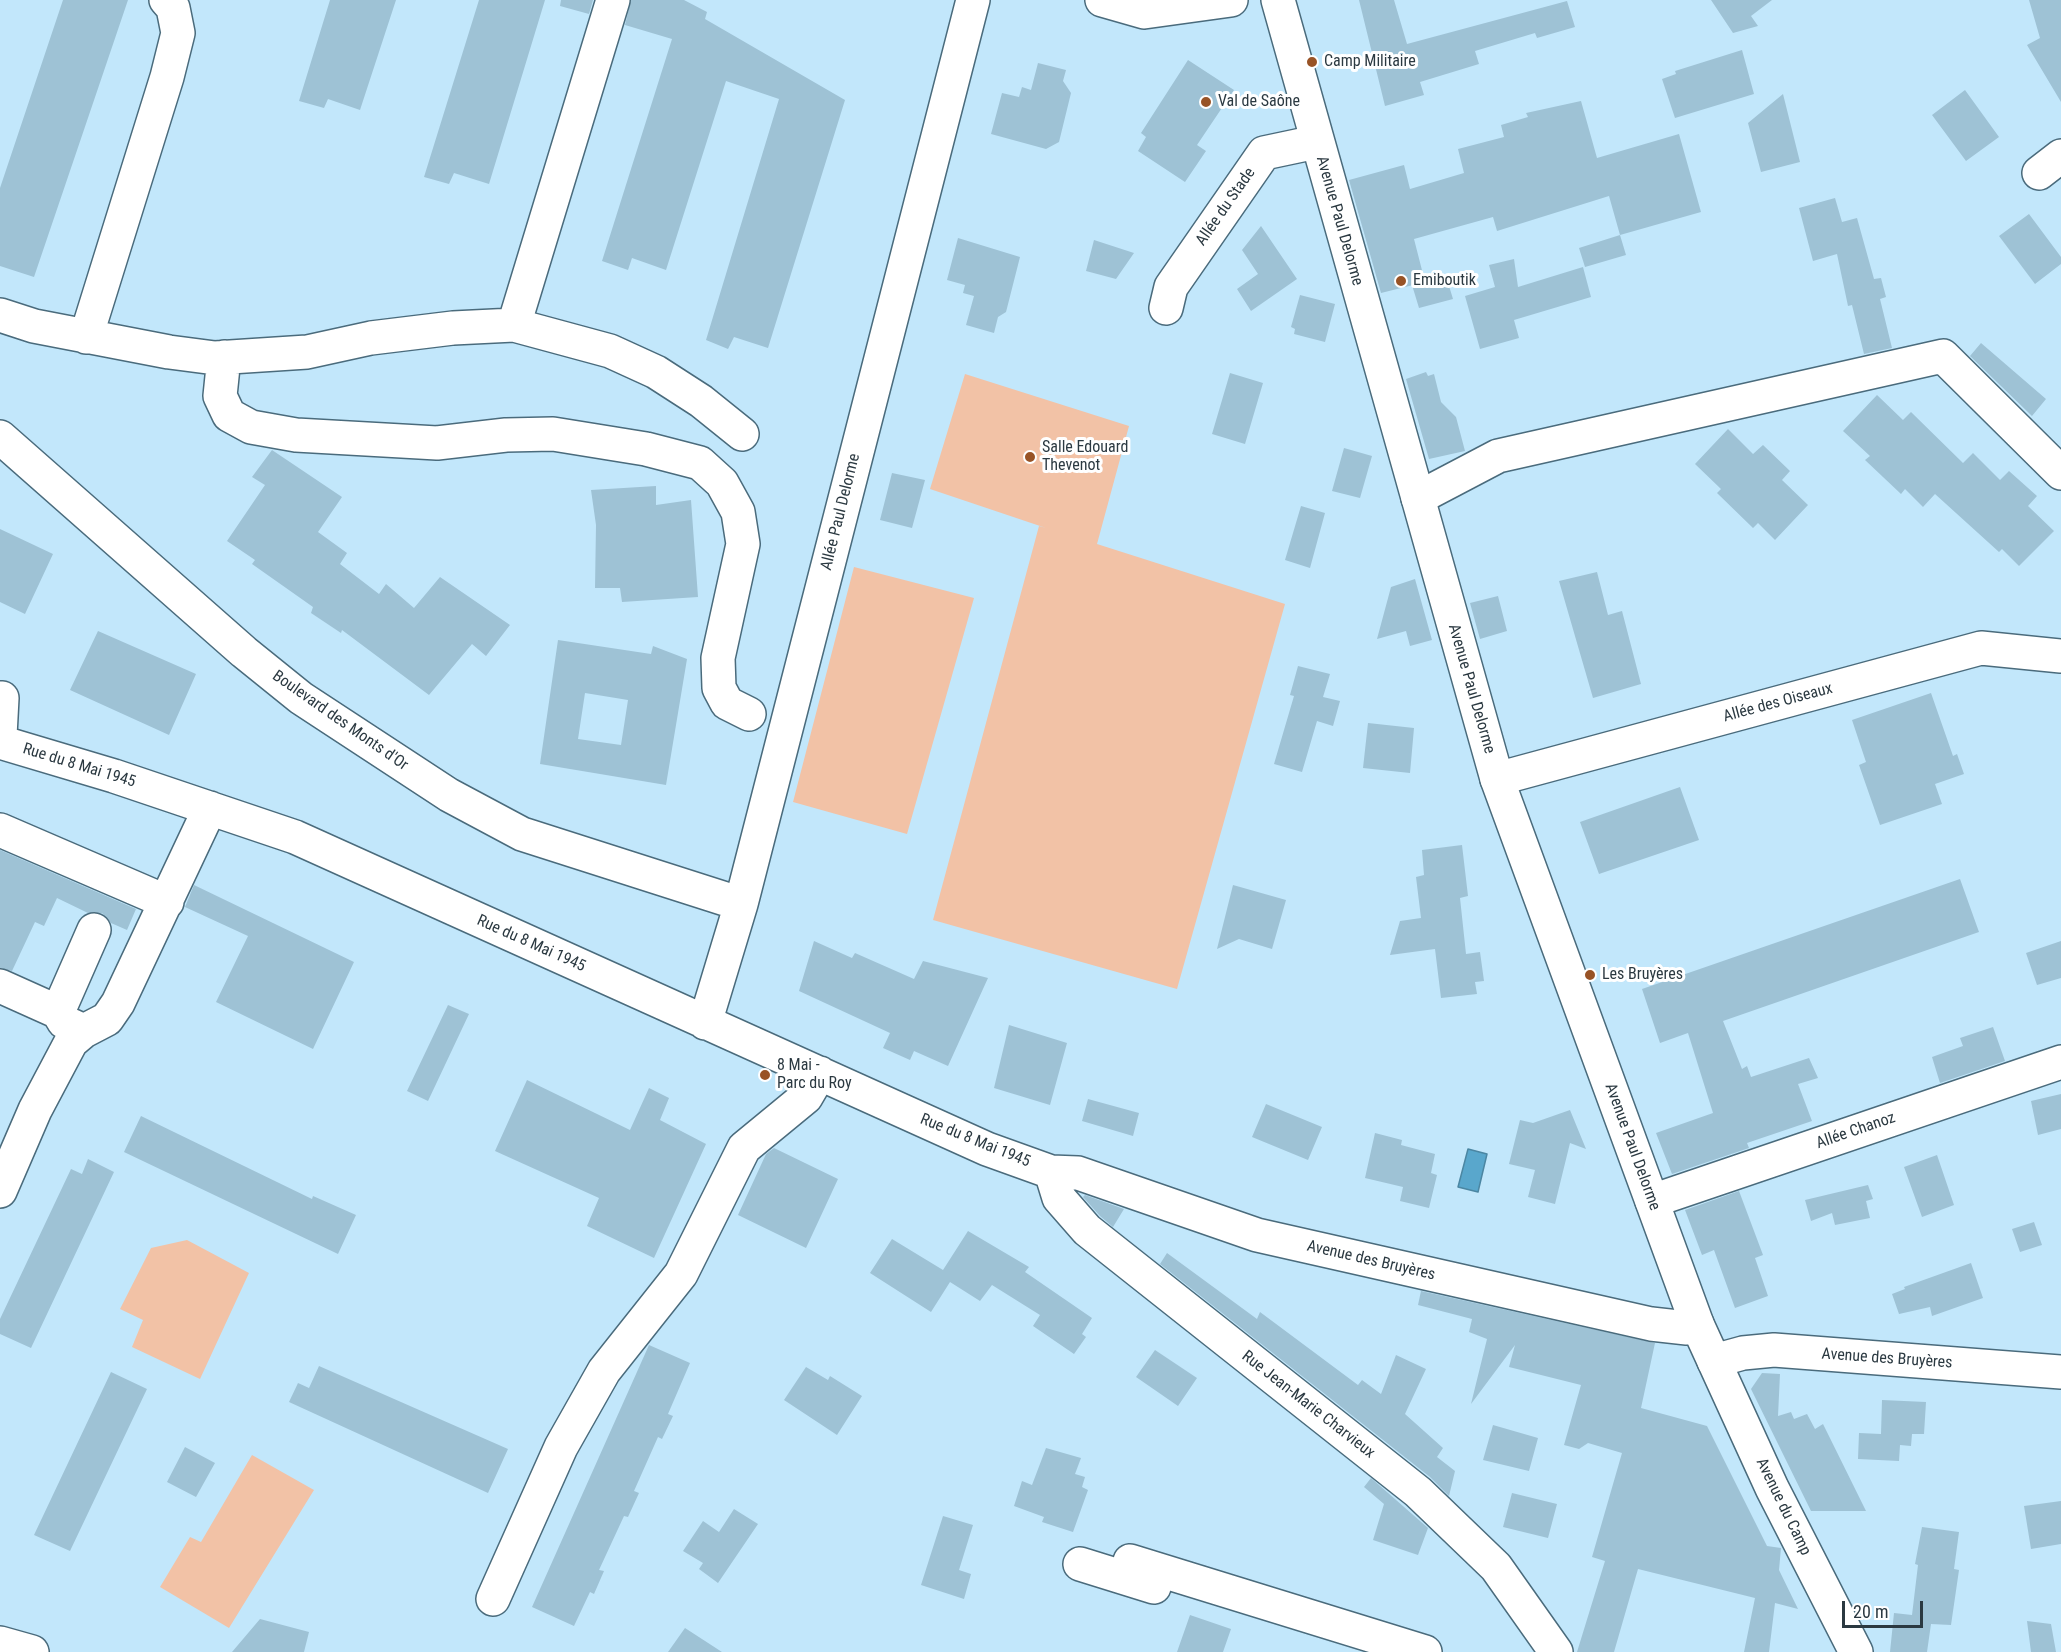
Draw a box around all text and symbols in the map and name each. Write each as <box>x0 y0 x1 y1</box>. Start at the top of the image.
place label: Camp Militaire <box>1324 52 1416 72</box>
marker: Camp Militaire <box>1305 55 1319 69</box>
place label: Val de Saône <box>1218 92 1300 112</box>
marker: Val de Saône <box>1199 95 1213 109</box>
street label: Avenue Paul Delorme <box>1311 154 1367 288</box>
street label: Allée du Stade <box>1192 164 1260 250</box>
place label: Emiboutik <box>1413 271 1476 291</box>
marker: Emiboutik <box>1394 274 1408 288</box>
place label: Salle Edouard Thevenot <box>1042 438 1128 476</box>
marker: Salle Edouard Thevenot <box>1023 450 1037 464</box>
street label: Allée Paul Delorme <box>817 452 865 572</box>
street label: Avenue Paul Delorme <box>1443 622 1499 756</box>
street label: Boulevard des Monts d'Or <box>268 667 412 775</box>
street label: Allée des Oiseaux <box>1721 679 1835 727</box>
street label: Rue du 8 Mai 1945 <box>20 740 138 792</box>
street label: Rue du 8 Mai 1945 <box>474 911 588 977</box>
place label: Les Bruyères <box>1602 965 1683 985</box>
marker: Les Bruyères <box>1583 968 1597 982</box>
place label: 8 Mai - Parc du Roy <box>777 1056 852 1094</box>
marker: 8 Mai - Parc du Roy <box>758 1068 772 1082</box>
street label: Avenue Paul Delorme <box>1600 1081 1664 1213</box>
street label: Allée Chanoz <box>1814 1109 1898 1153</box>
street label: Rue du 8 Mai 1945 <box>917 1110 1033 1172</box>
street label: Avenue des Bruyères <box>1305 1237 1437 1285</box>
street label: Avenue des Bruyères <box>1821 1345 1953 1373</box>
street label: Rue Jean-Marie Charvieux <box>1238 1347 1378 1463</box>
street label: Avenue du Camp <box>1751 1455 1815 1559</box>
scale bar <box>1845 1589 1926 1627</box>
text: 20 m <box>1853 1601 1888 1622</box>

